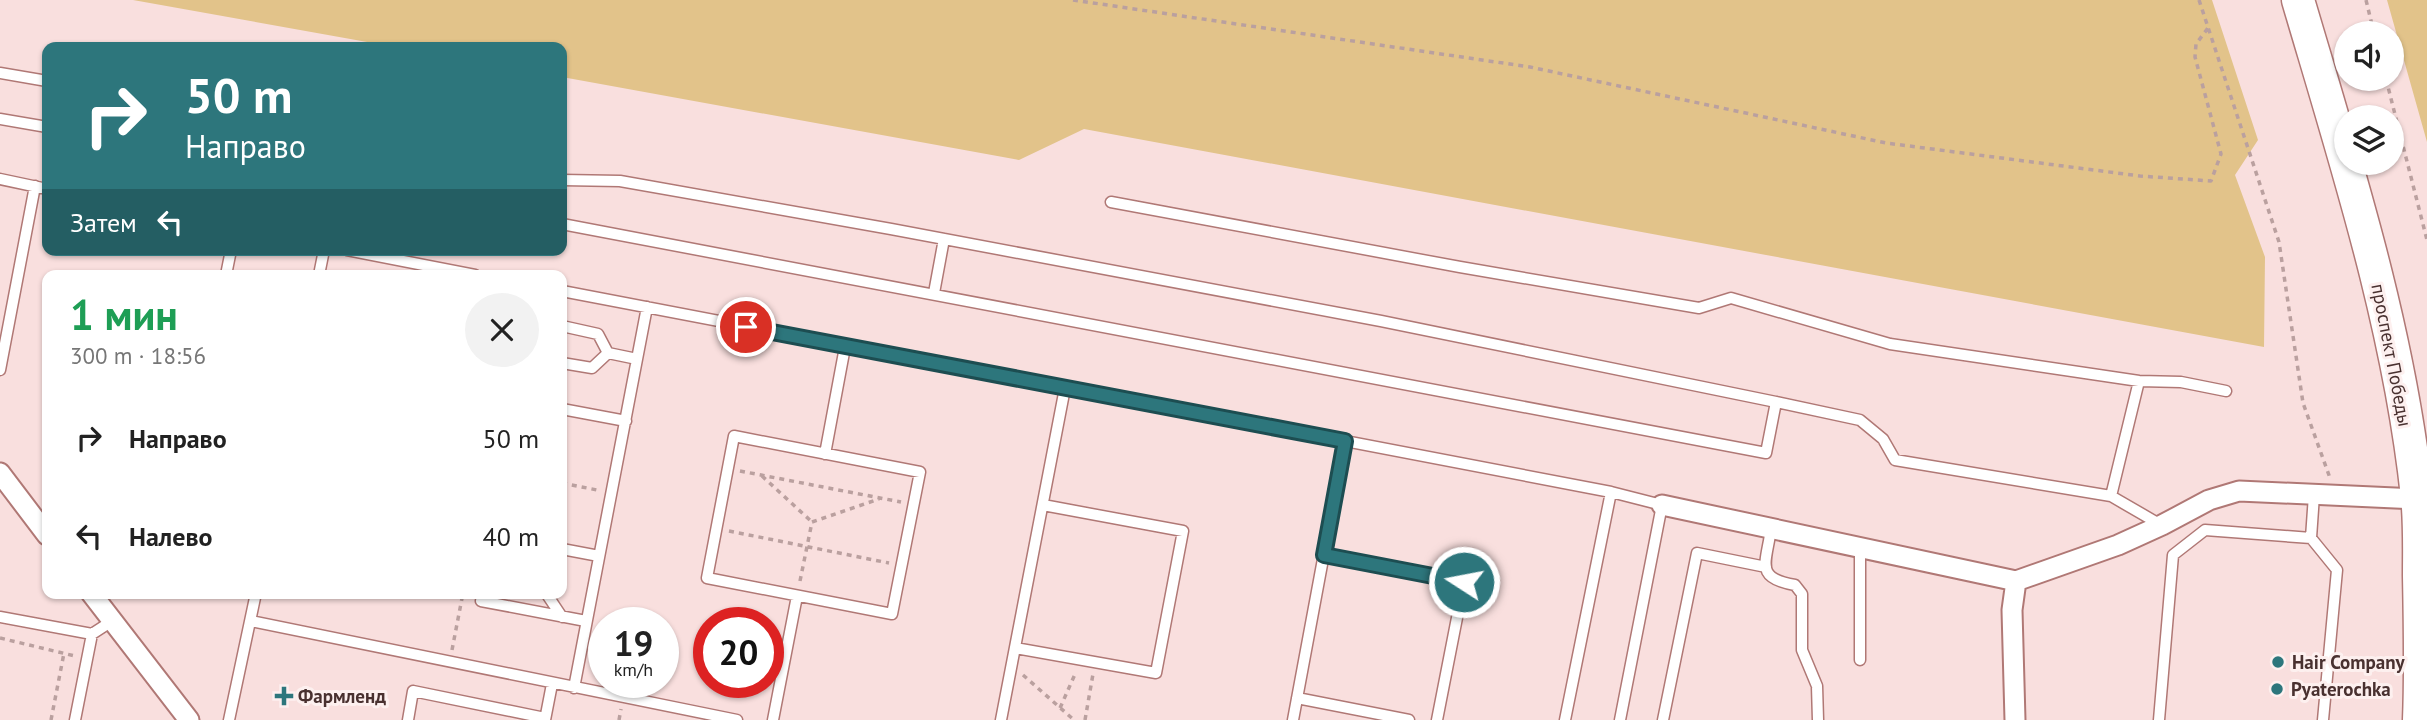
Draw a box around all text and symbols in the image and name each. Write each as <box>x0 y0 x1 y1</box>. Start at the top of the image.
map controls <box>2334 21 2404 175</box>
button: sound <box>2334 21 2404 91</box>
text: 50 m <box>185 63 292 127</box>
icon: right <box>70 70 161 161</box>
button: layers <box>2334 105 2404 175</box>
text: Направо <box>185 125 306 167</box>
icon: left <box>151 203 189 241</box>
text: Затем <box>70 206 137 239</box>
street label: проспект Победы <box>2366 281 2418 429</box>
text: 1 мин <box>70 287 178 342</box>
button: close <box>465 293 539 367</box>
pin <box>716 297 776 357</box>
icon: arrive <box>727 308 765 346</box>
text: 300 m · 18:56 <box>70 341 206 370</box>
icon: right <box>70 419 108 457</box>
text: Направо <box>129 422 227 455</box>
text: 50 m <box>483 422 539 455</box>
icon: left <box>70 517 108 555</box>
text: Налево <box>129 520 213 553</box>
text: 40 m <box>483 520 539 553</box>
position arrow <box>1427 545 1501 619</box>
speed limit sign: 20 <box>693 607 784 698</box>
text: 19 <box>614 620 653 666</box>
place label: Hair Company <box>2292 650 2406 674</box>
marker: Hair Company <box>2270 654 2286 670</box>
text: km/h <box>614 658 653 681</box>
place label: Pyaterochka <box>2291 677 2391 701</box>
marker: Pyaterochka <box>2269 681 2285 697</box>
place label: Фармленд <box>298 684 386 708</box>
marker: Фармленд <box>276 688 292 704</box>

